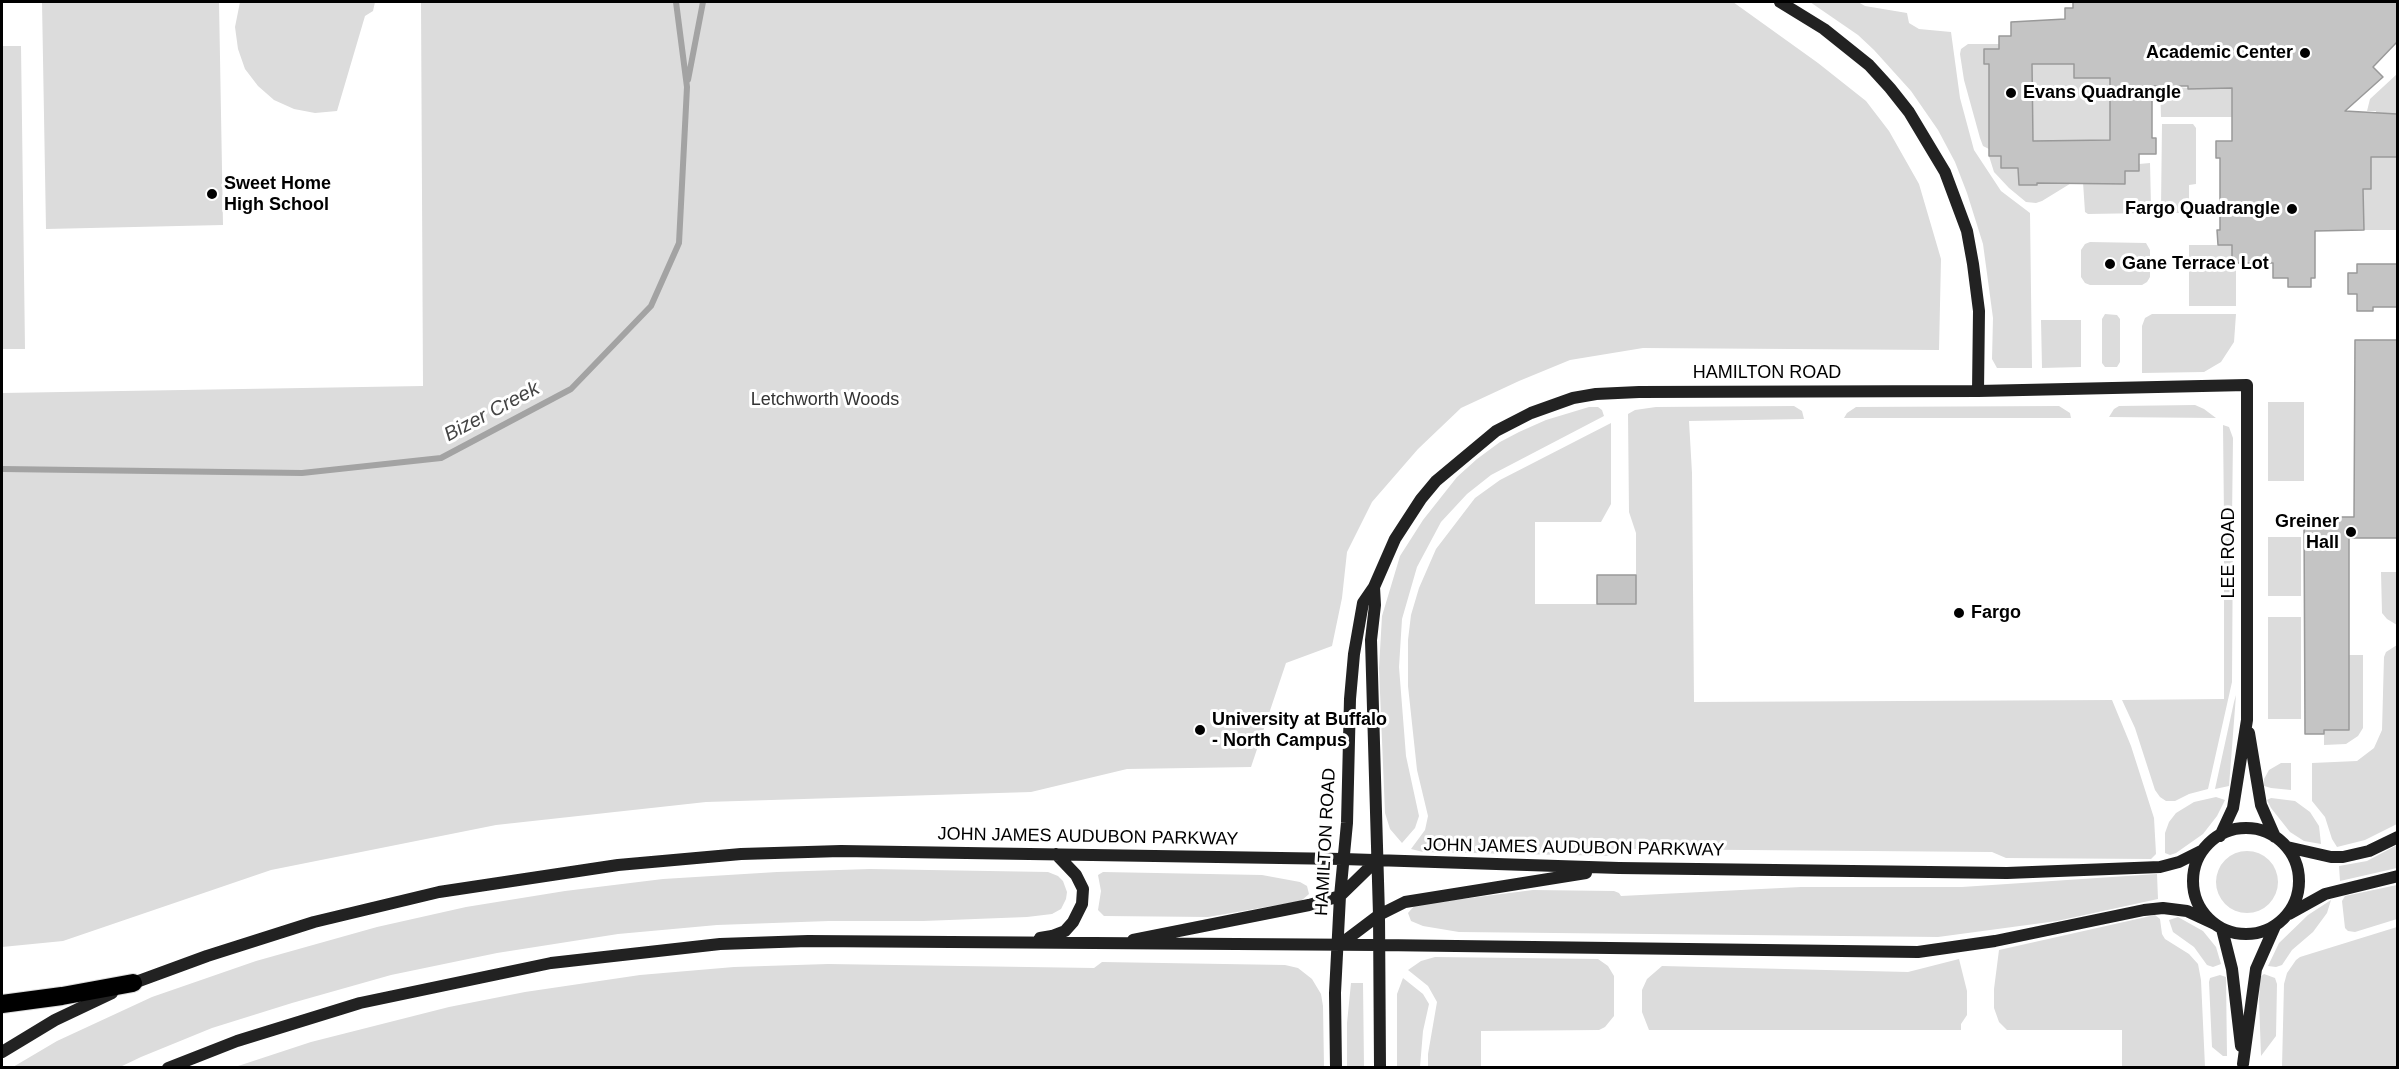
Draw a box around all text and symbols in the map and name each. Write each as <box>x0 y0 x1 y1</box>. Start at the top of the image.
place label: Academic Center <box>2146 42 2293 64</box>
marker: Academic Center <box>2298 46 2312 60</box>
place label: Evans Quadrangle <box>2023 82 2181 104</box>
marker: Evans Quadrangle <box>2004 86 2018 100</box>
place label: Sweet Home High School <box>224 173 331 216</box>
marker: Sweet Home High School <box>205 187 219 201</box>
place label: Fargo Quadrangle <box>2125 198 2280 220</box>
marker: Fargo Quadrangle <box>2285 202 2299 216</box>
place label: Gane Terrace Lot <box>2122 253 2269 275</box>
marker: Gane Terrace Lot <box>2103 257 2117 271</box>
street label: HAMILTON ROAD <box>1693 362 1841 384</box>
water label: Bizer Creek <box>440 377 544 447</box>
park label: Letchworth Woods <box>751 389 899 411</box>
street label: LEE ROAD <box>2218 507 2240 599</box>
place label: Greiner Hall <box>2275 511 2339 554</box>
marker: Greiner Hall <box>2344 525 2358 539</box>
place label: Fargo <box>1971 602 2021 624</box>
marker: Fargo <box>1952 606 1966 620</box>
place label: University at Buffalo - North Campus <box>1212 709 1387 752</box>
marker: University at Buffalo - North Campus <box>1193 723 1207 737</box>
street label: HAMILTON ROAD <box>1311 767 1341 917</box>
street label: JOHN JAMES AUDUBON PARKWAY <box>937 824 1239 850</box>
street label: JOHN JAMES AUDUBON PARKWAY <box>1423 835 1725 861</box>

